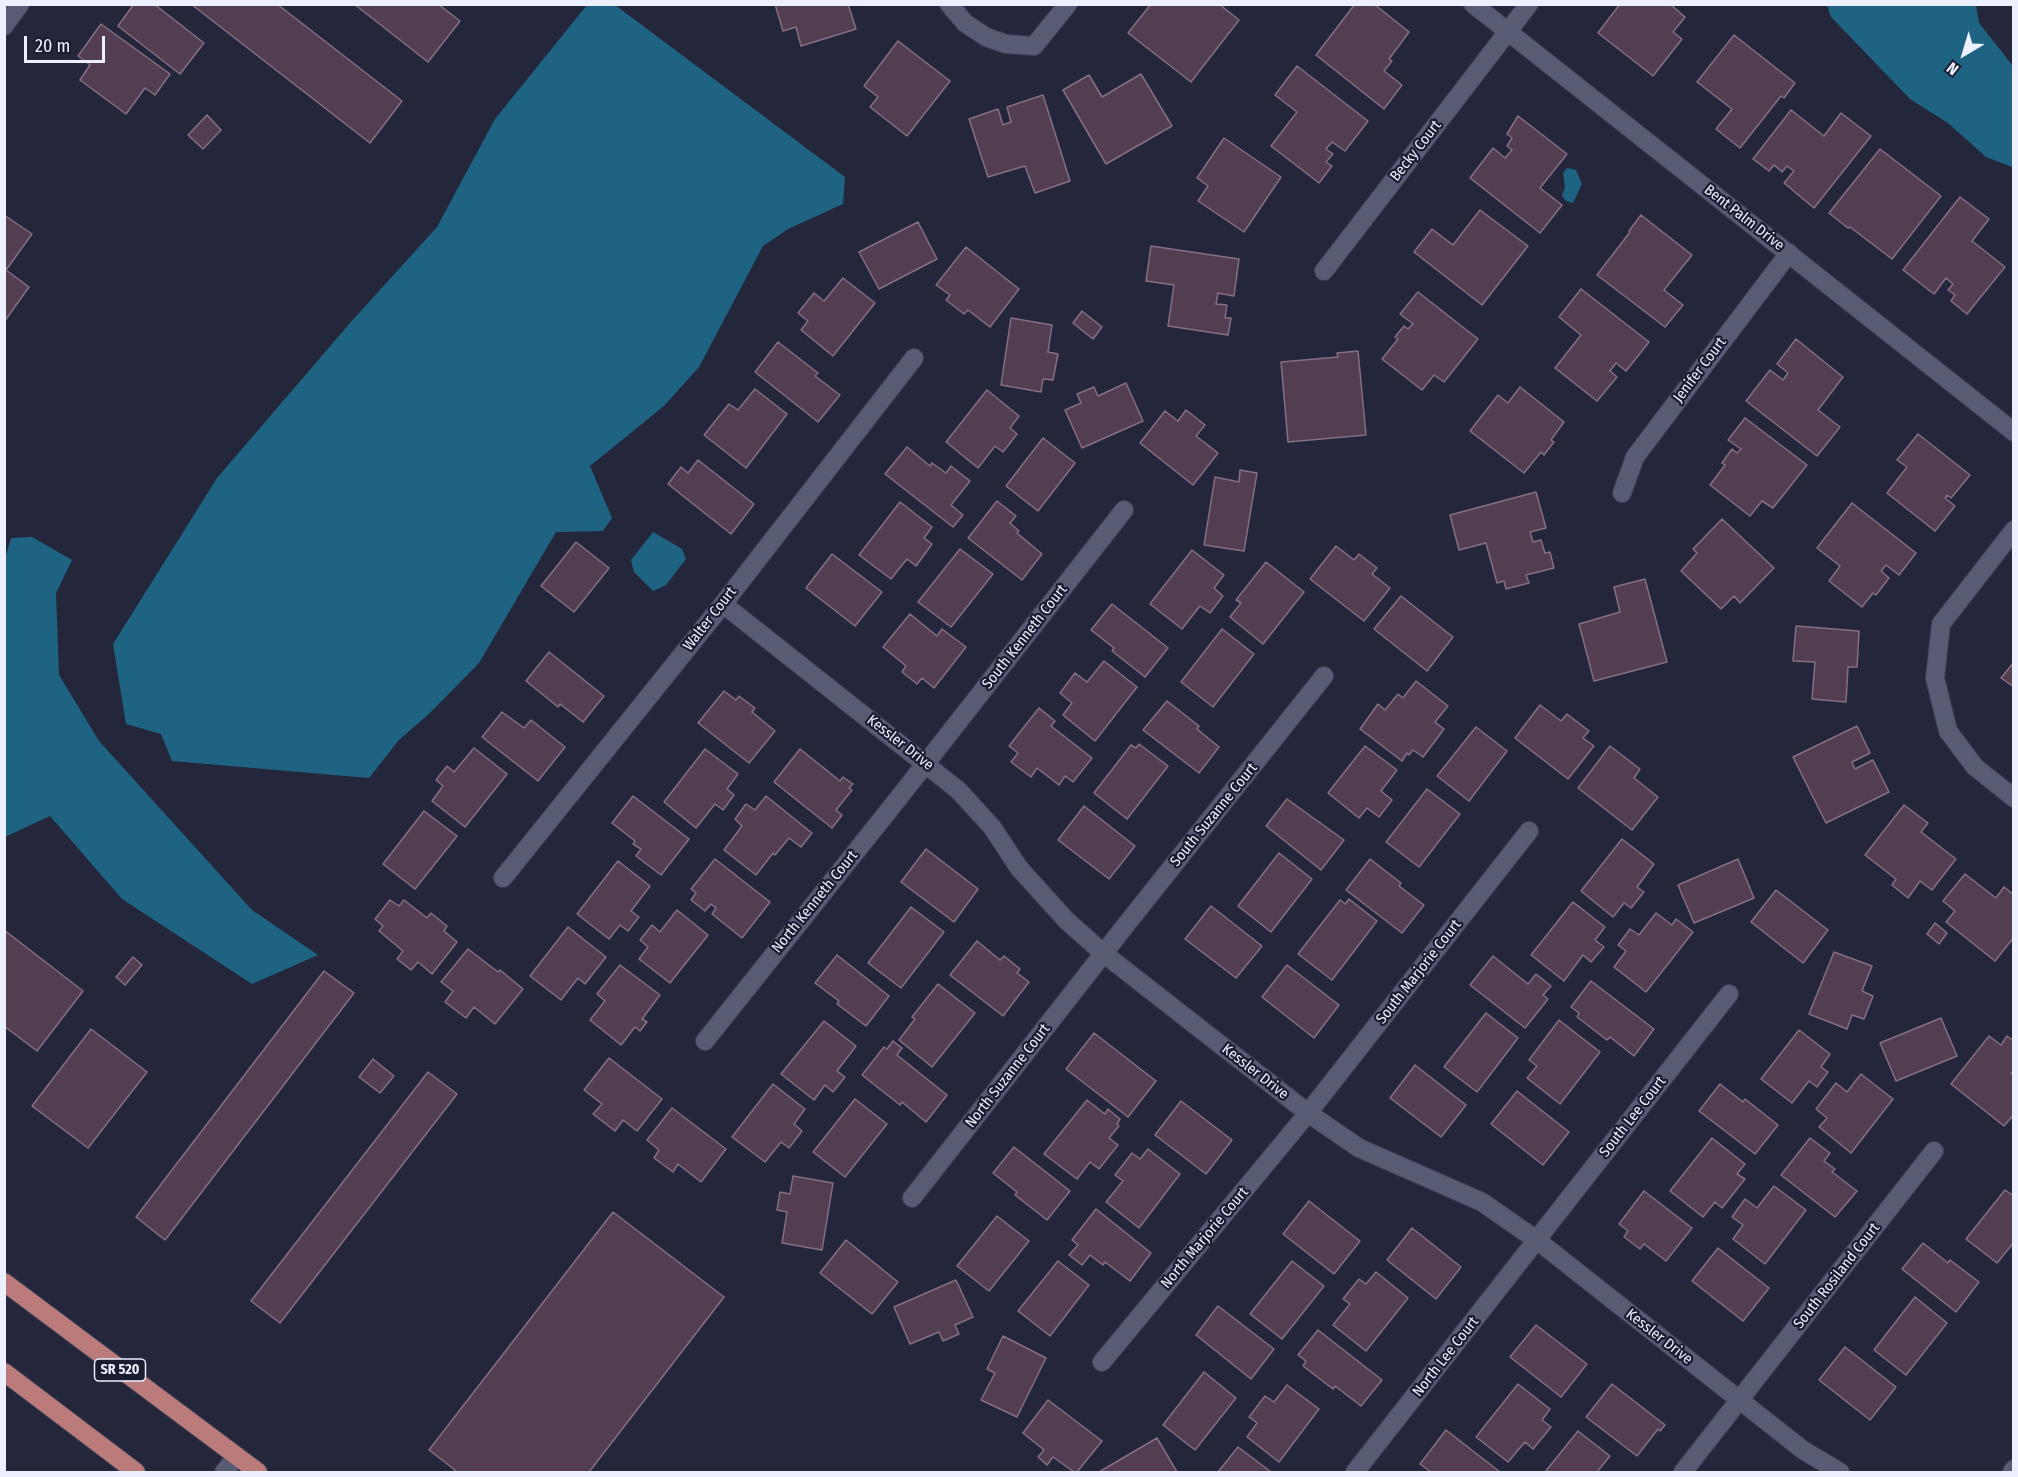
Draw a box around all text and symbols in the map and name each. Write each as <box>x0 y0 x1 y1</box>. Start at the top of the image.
scale bar <box>27 24 108 62</box>
north arrow <box>1934 24 1994 84</box>
text: 20 m <box>35 35 70 57</box>
text: N <box>1943 58 1962 79</box>
street label: Becky Court <box>1387 117 1445 185</box>
street label: Bent Palm Drive <box>1700 181 1788 255</box>
street label: Jenifer Court <box>1670 334 1730 406</box>
street label: South Kenneth Court <box>979 581 1071 693</box>
street label: Walter Court <box>680 584 740 654</box>
street label: Kessler Drive <box>863 711 937 775</box>
street label: South Suzanne Court <box>1167 760 1261 870</box>
street label: North Kenneth Court <box>768 847 862 957</box>
street label: South Marjorie Court <box>1373 916 1465 1028</box>
street label: North Suzanne Court <box>962 1020 1054 1132</box>
street label: Kessler Drive <box>1218 1040 1292 1104</box>
street label: South Lee Court <box>1596 1073 1670 1161</box>
street label: North Marjorie Court <box>1157 1184 1253 1292</box>
street label: South Rosiland Court <box>1790 1219 1884 1333</box>
street label: Kessler Drive <box>1622 1305 1696 1369</box>
street label: North Lee Court <box>1409 1313 1483 1401</box>
road number: SR 520 <box>94 1359 146 1381</box>

